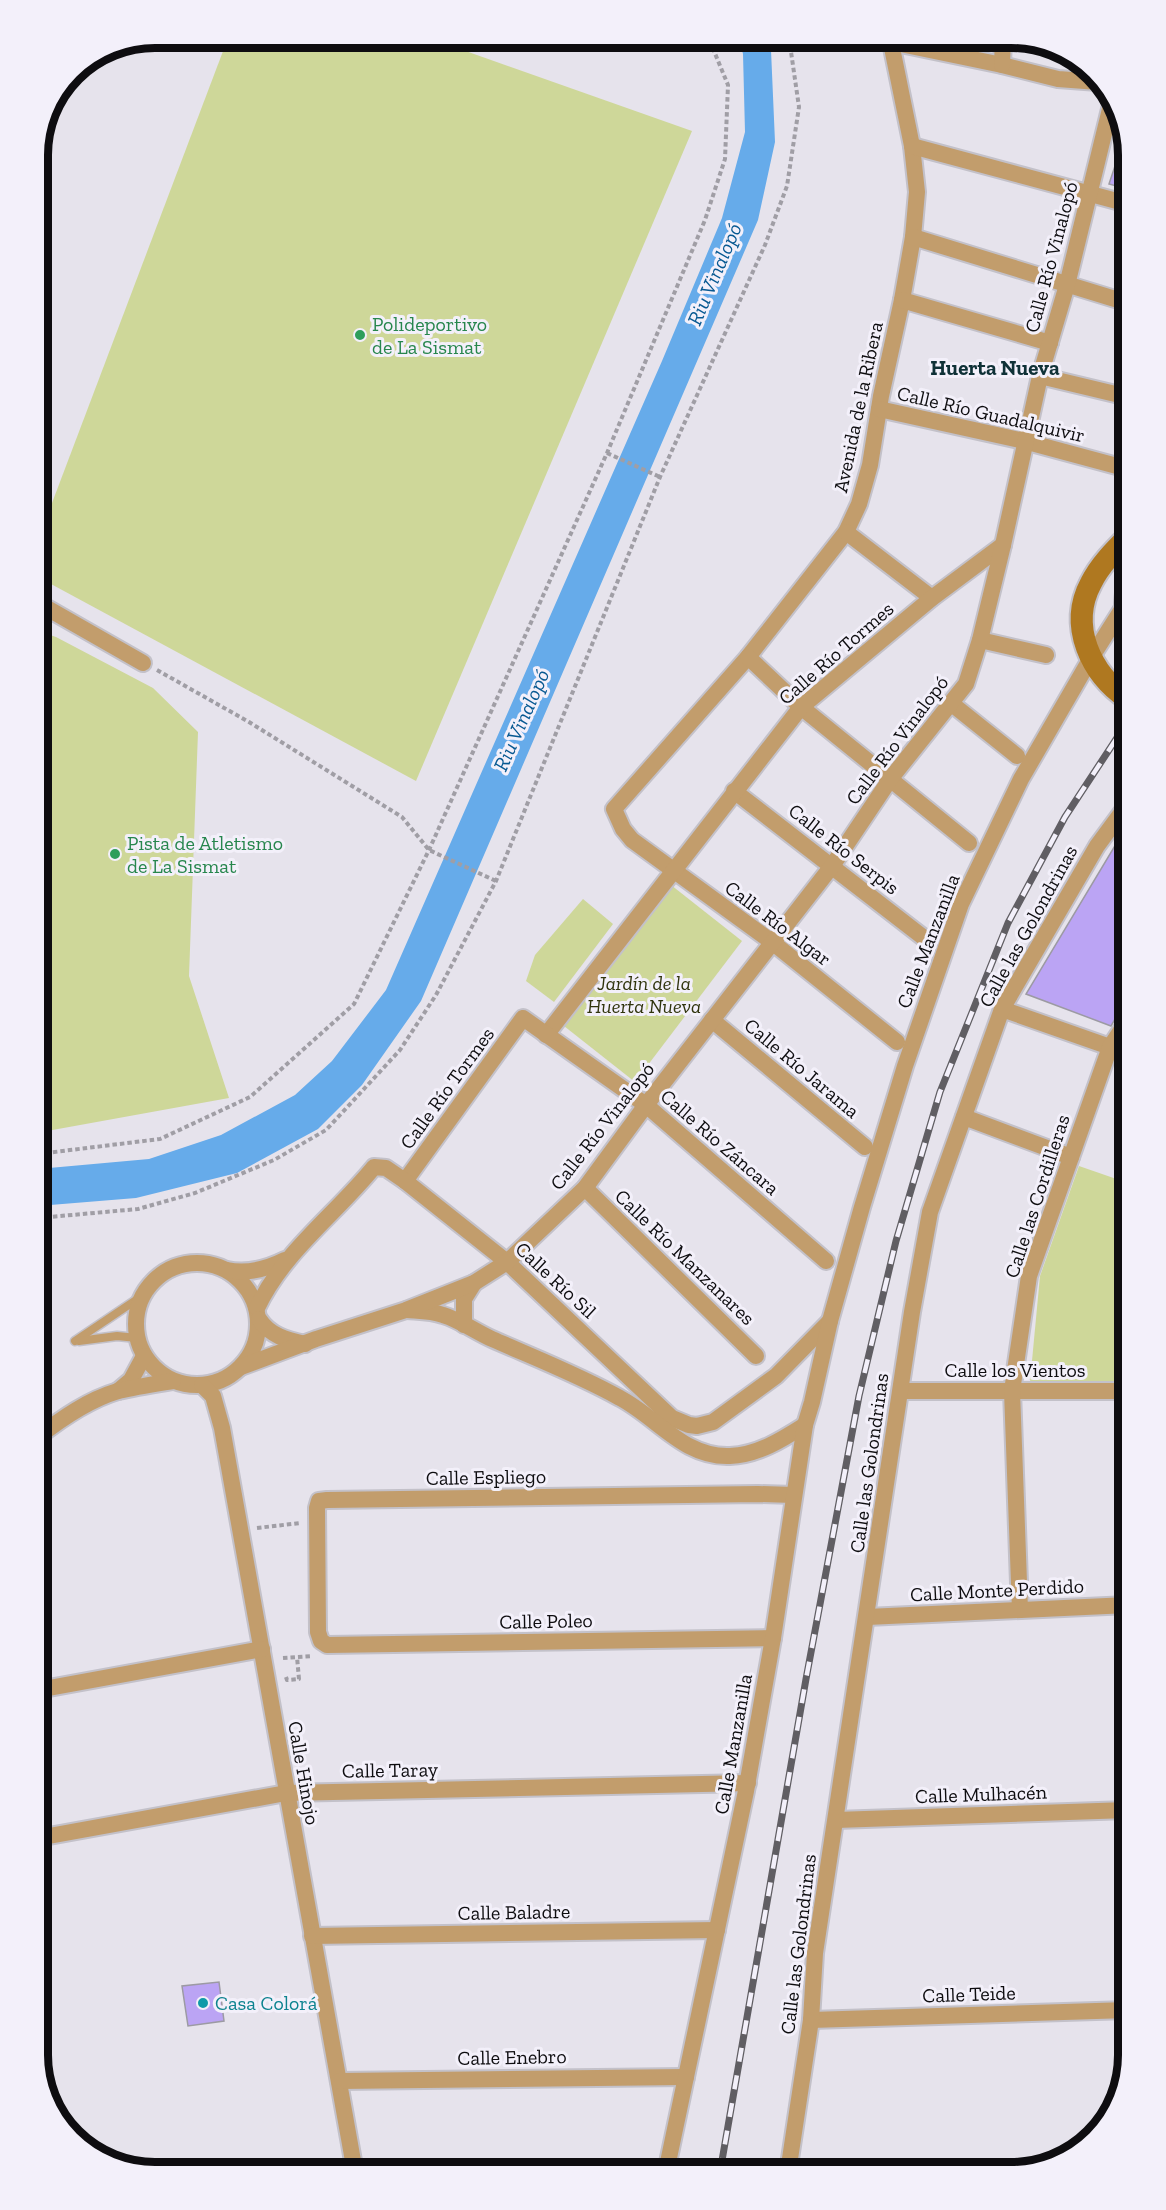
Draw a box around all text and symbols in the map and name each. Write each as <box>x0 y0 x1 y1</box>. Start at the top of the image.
street label: Calle Río Vinalopó <box>1019 179 1083 335</box>
water label: Riu Vinalopó <box>681 219 747 329</box>
place label: Polideportivo de La Sismat <box>372 312 487 359</box>
street label: Avenida de la Ribera <box>828 319 888 495</box>
marker: Polideportivo de La Sismat <box>353 328 367 342</box>
district label: Huerta Nueva <box>930 355 1060 380</box>
street label: Calle Río Guadalquivir <box>895 381 1087 447</box>
street label: Calle Río Tormes <box>774 596 898 710</box>
water label: Riu Vinalopó <box>487 665 555 775</box>
street label: Calle Río Vinalopó <box>841 671 953 809</box>
street label: Calle Río Serpis <box>784 798 904 900</box>
place label: Pista de Atletismo de La Sismat <box>127 831 283 878</box>
street label: Calle las Golondrinas <box>974 841 1082 1011</box>
marker: Pista de Atletismo de La Sismat <box>108 847 122 861</box>
street label: Calle Manzanilla <box>891 870 965 1012</box>
street label: Calle Río Algar <box>720 875 836 971</box>
park label: Jardín de la Huerta Nueva <box>587 971 701 1018</box>
street label: Calle Río Jarama <box>740 1013 865 1123</box>
street label: Calle Río Tormes <box>395 1022 499 1154</box>
street label: Calle Río Vinalopó <box>545 1057 659 1195</box>
street label: Calle Río Záncara <box>656 1084 785 1200</box>
street label: Calle las Cordilleras <box>999 1111 1075 1281</box>
street label: Calle Río Manzanares <box>610 1184 760 1330</box>
street label: Calle Río Sil <box>511 1237 601 1323</box>
street label: Calle los Vientos <box>945 1358 1085 1382</box>
street label: Calle las Golondrinas <box>844 1372 894 1554</box>
street label: Calle Espliego <box>426 1464 546 1490</box>
street label: Calle Monte Perdido <box>909 1573 1085 1607</box>
street label: Calle Poleo <box>499 1608 593 1634</box>
street label: Calle Manzanilla <box>709 1672 757 1816</box>
street label: Calle Hinojo <box>283 1719 325 1827</box>
street label: Calle Taray <box>342 1757 439 1783</box>
street label: Calle Mulhacén <box>915 1780 1048 1808</box>
street label: Calle las Golondrinas <box>775 1853 821 2035</box>
street label: Calle Baladre <box>457 1899 571 1925</box>
street label: Calle Teide <box>922 1980 1016 2008</box>
place label: Casa Colorá <box>215 1991 318 2015</box>
marker: Casa Colorá <box>196 1996 210 2010</box>
street label: Calle Enebro <box>457 2044 567 2070</box>

